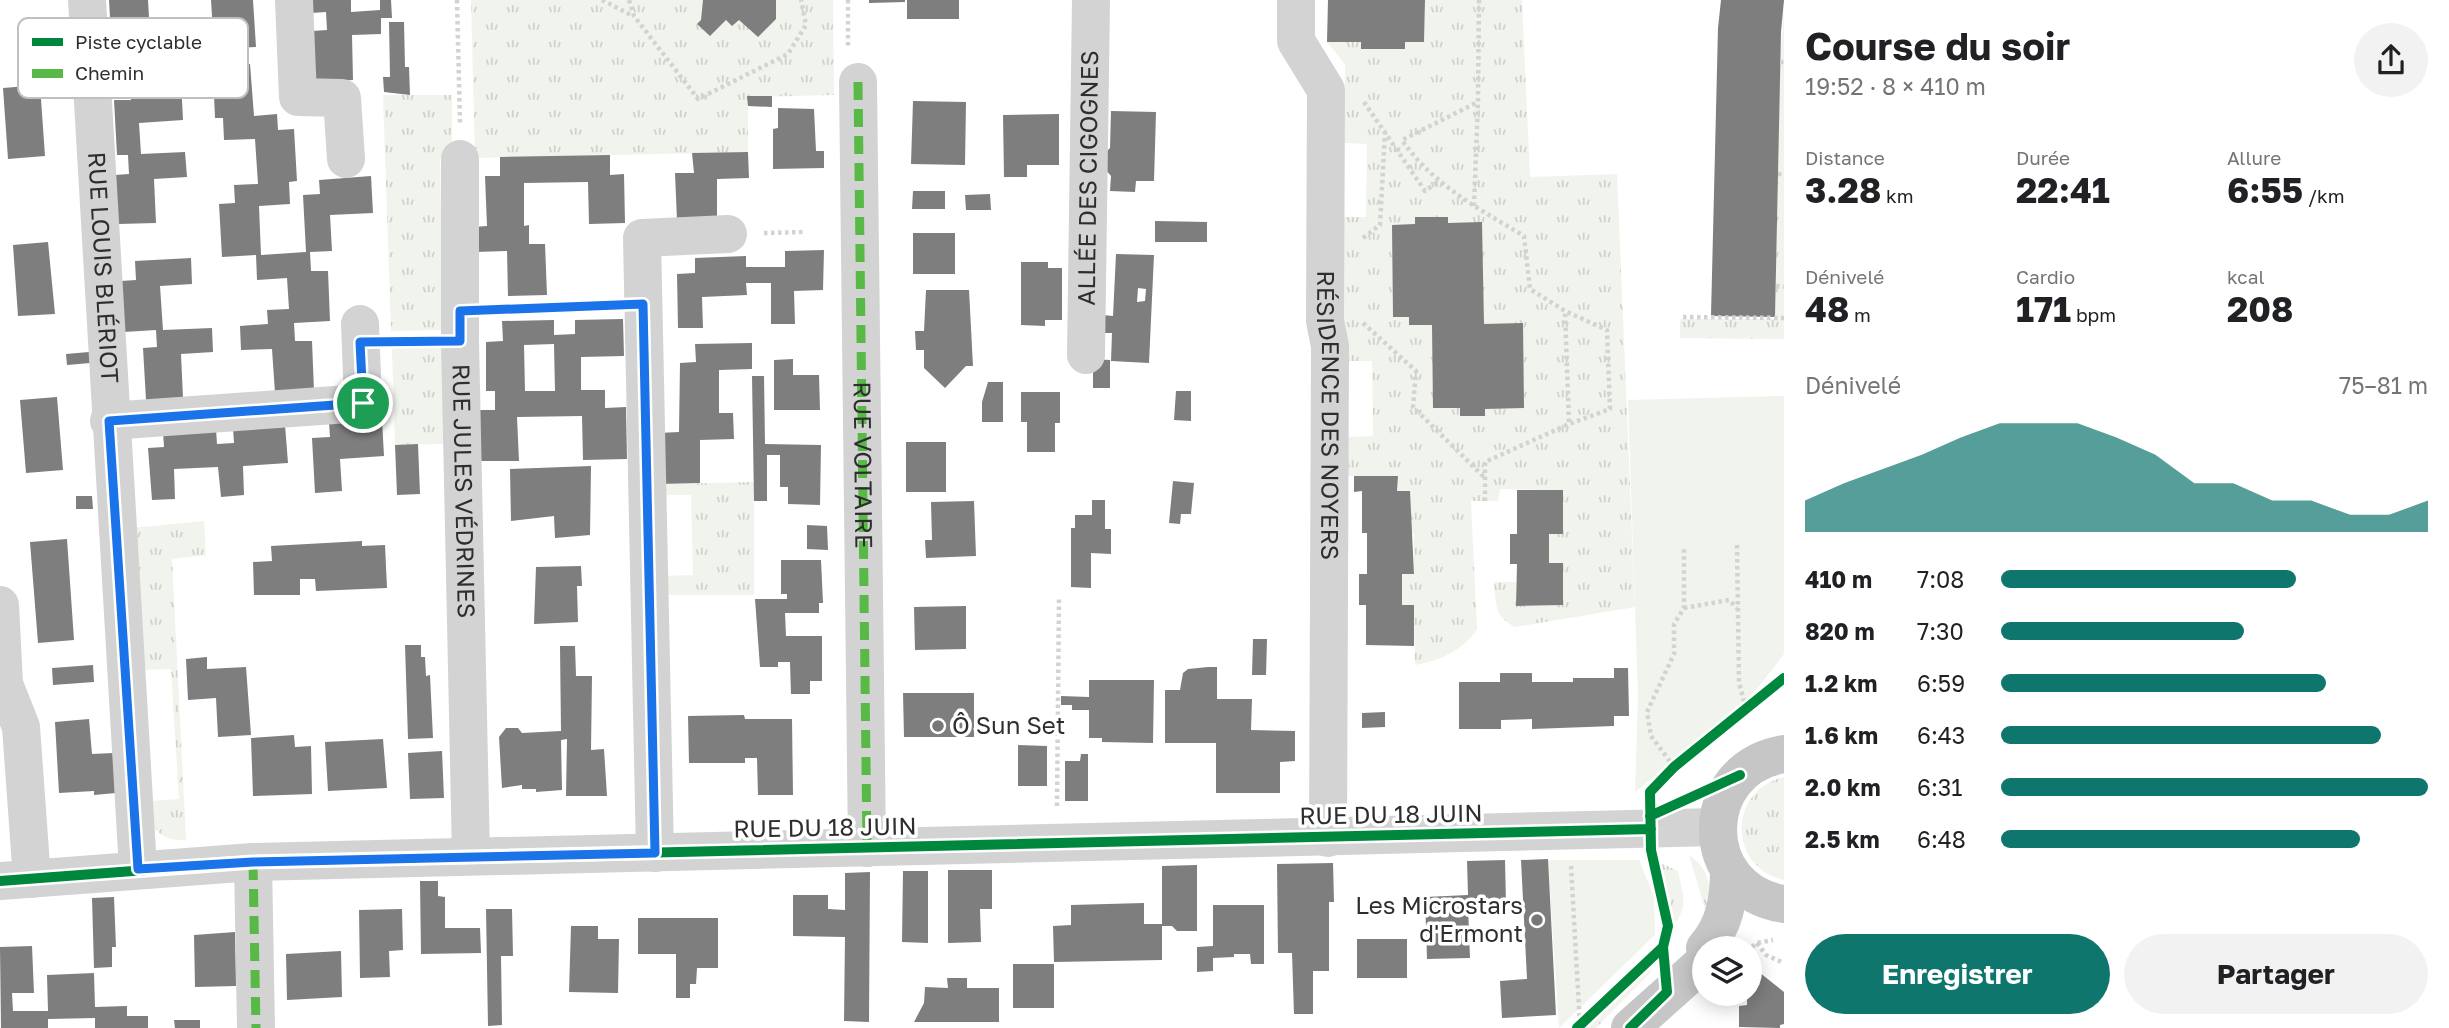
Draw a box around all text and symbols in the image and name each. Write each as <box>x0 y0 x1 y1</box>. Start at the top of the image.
legend <box>18 18 248 98</box>
text: Course du soir <box>1805 23 2070 68</box>
button: share <box>2354 23 2428 97</box>
text: Piste cyclable <box>75 30 202 53</box>
street label: ALLÉE DES CIGOGNES <box>1071 50 1103 306</box>
text: Chemin <box>75 61 144 84</box>
text: 19:52 · 8 × 410 m <box>1805 72 1986 100</box>
text: Distance <box>1805 146 1885 169</box>
text: Durée <box>2016 146 2070 169</box>
text: Allure <box>2227 146 2281 169</box>
street label: RUE LOUIS BLÉRIOT <box>83 151 125 384</box>
text: 3.28 <box>1805 169 1881 211</box>
text: 22:41 <box>2016 169 2110 211</box>
text: 6:55 <box>2227 169 2303 211</box>
text: km <box>1881 184 1914 207</box>
text: /km <box>2303 184 2345 207</box>
text: Dénivelé <box>1805 265 1884 288</box>
text: Cardio <box>2016 265 2075 288</box>
text: kcal <box>2227 265 2265 288</box>
street label: RÉSIDENCE DES NOYERS <box>1312 270 1346 560</box>
text: 48 <box>1805 288 1849 330</box>
text: 171 <box>2016 288 2071 330</box>
text: 208 <box>2227 288 2294 330</box>
text: m <box>1849 303 1871 326</box>
text: bpm <box>2071 303 2116 326</box>
street label: RUE JULES VÉDRINES <box>447 363 482 618</box>
text: Dénivelé <box>1805 371 1901 399</box>
text: 75–81 m <box>2339 371 2428 399</box>
pin <box>333 373 393 433</box>
street label: RUE VOLTAIRE <box>849 381 879 549</box>
icon: arrive <box>344 384 382 422</box>
text: 410 m <box>1805 565 1872 593</box>
text: 7:08 <box>1917 565 1964 593</box>
text: 820 m <box>1805 617 1875 645</box>
text: 7:30 <box>1917 617 1964 645</box>
text: 1.2 km <box>1805 669 1877 697</box>
text: 6:59 <box>1917 669 1965 697</box>
place label: Ô Sun Set <box>952 710 1065 739</box>
marker: Ô Sun Set <box>930 718 946 734</box>
text: 1.6 km <box>1805 721 1878 749</box>
text: 6:43 <box>1917 721 1965 749</box>
text: 2.0 km <box>1805 773 1881 801</box>
text: 6:31 <box>1917 773 1962 801</box>
street label: RUE DU 18 JUIN <box>1299 797 1483 830</box>
street label: RUE DU 18 JUIN <box>733 810 917 843</box>
text: 2.5 km <box>1805 825 1880 853</box>
text: 6:48 <box>1917 825 1966 853</box>
place label: Les Microstars d'Ermont <box>1355 890 1523 947</box>
marker: Les Microstars d'Ermont <box>1529 912 1545 928</box>
button: Enregistrer <box>1805 934 2110 1014</box>
button: Partager <box>2124 934 2428 1014</box>
map controls <box>1692 936 1762 1006</box>
button: layers <box>1692 936 1762 1006</box>

